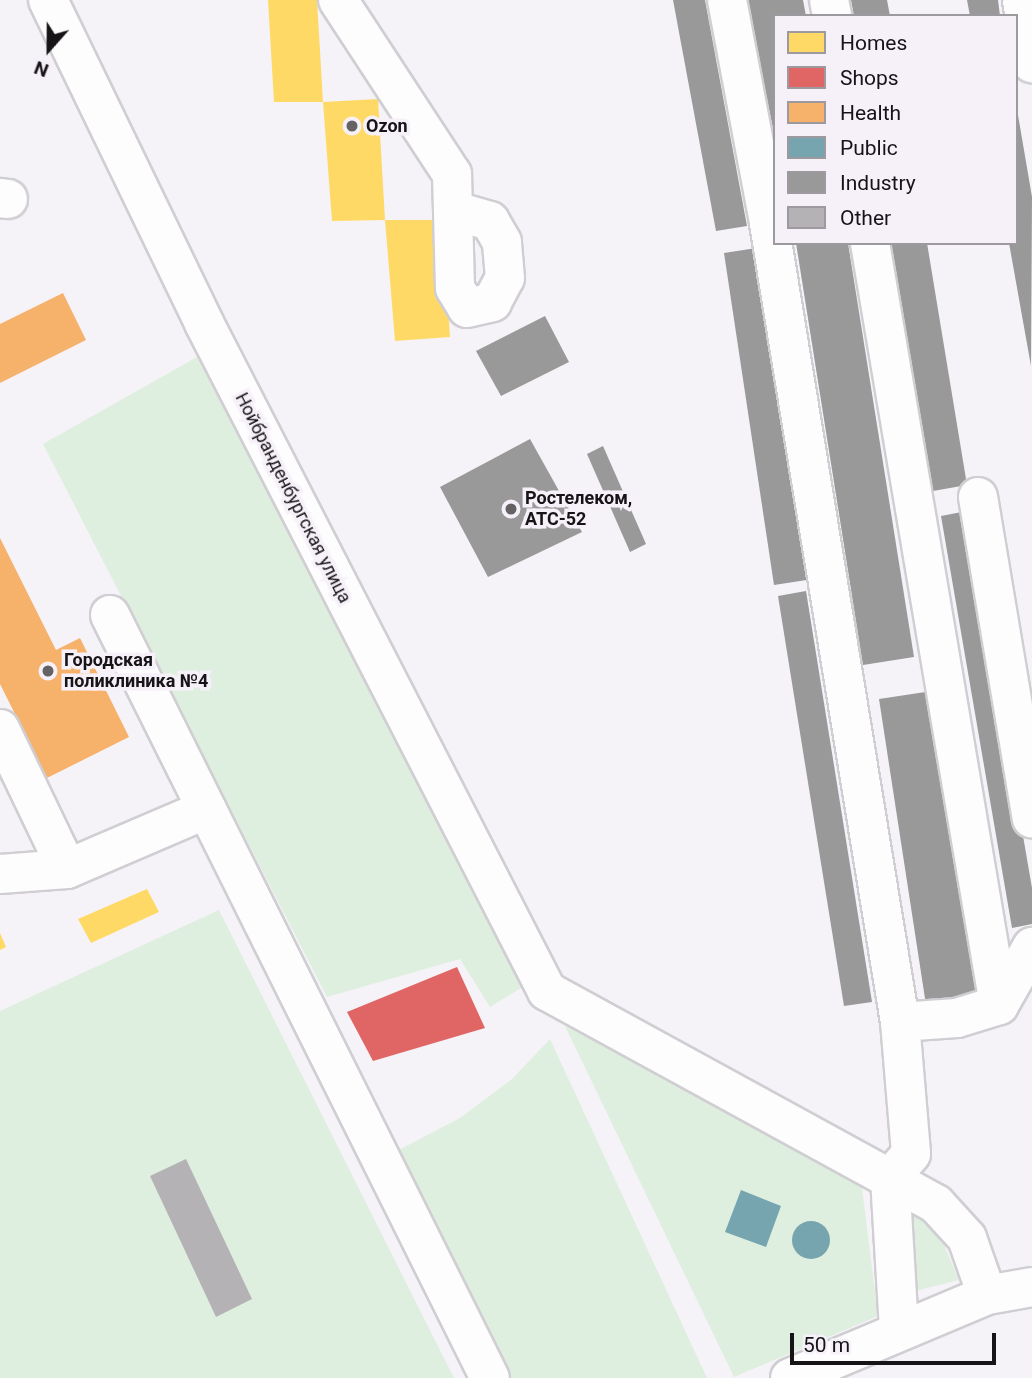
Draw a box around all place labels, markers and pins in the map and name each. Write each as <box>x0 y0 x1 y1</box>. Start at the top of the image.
place label: Ozon <box>366 115 408 137</box>
marker: Ozon <box>344 118 360 134</box>
place label: Ростелеком, АТС-52 <box>525 488 632 530</box>
marker: Ростелеком, АТС-52 <box>503 501 519 517</box>
place label: Городская поликлиника №4 <box>64 650 208 692</box>
marker: Городская поликлиника №4 <box>38 661 58 681</box>

